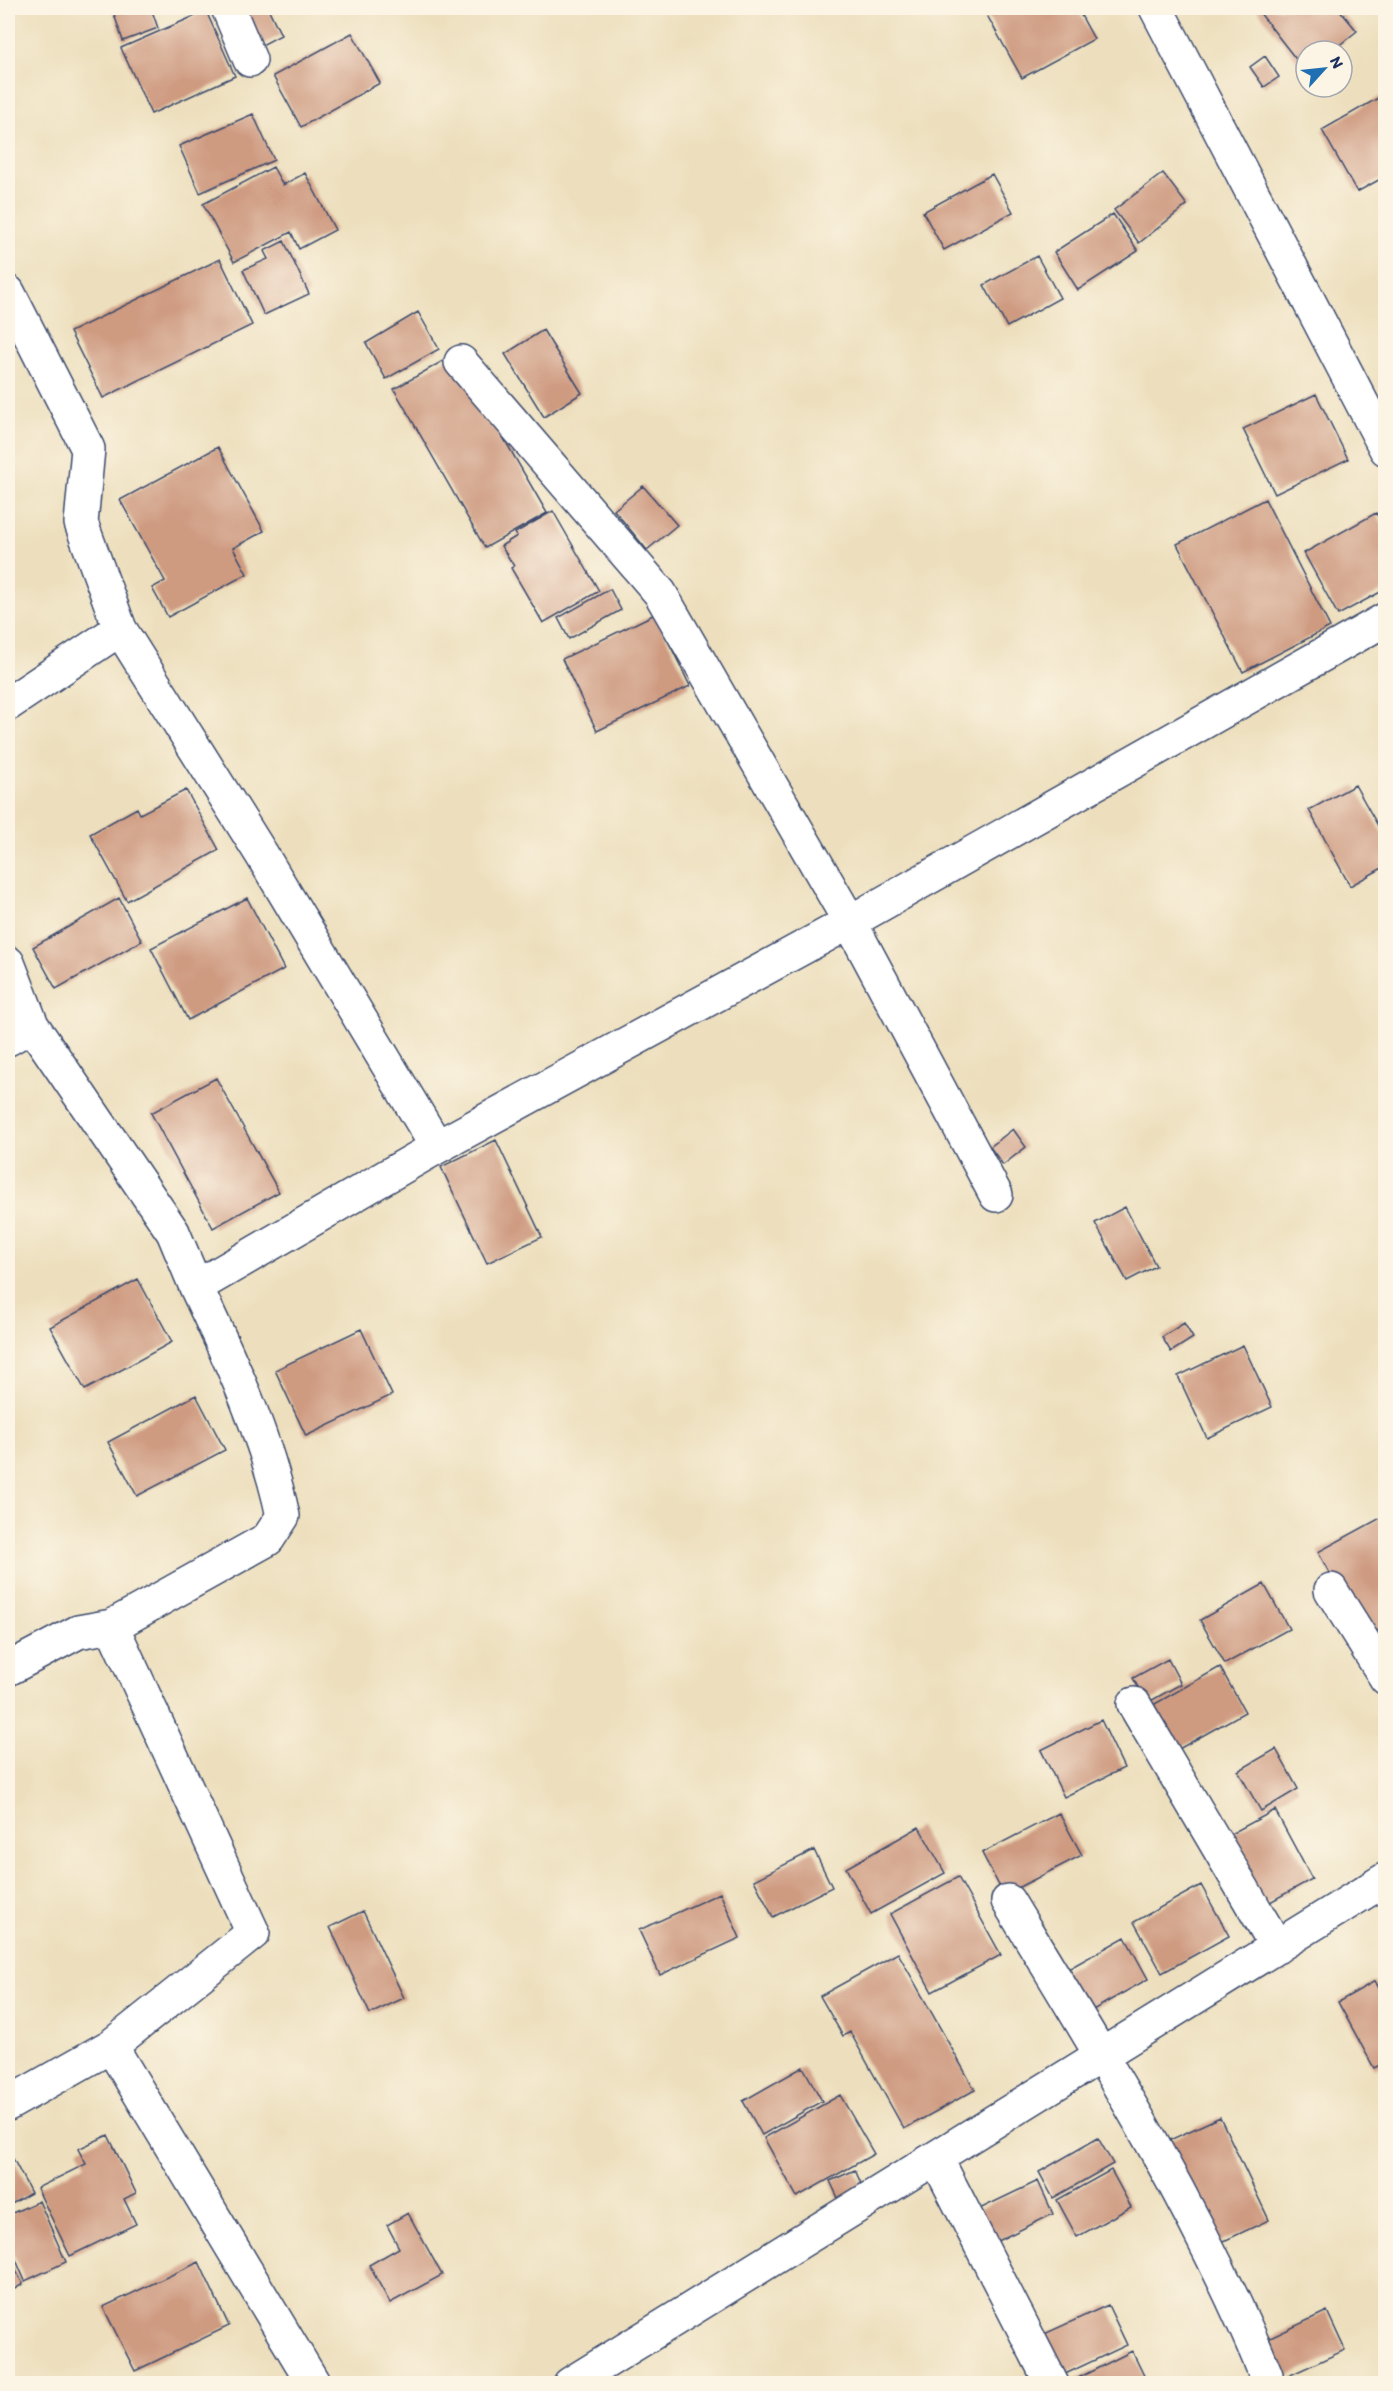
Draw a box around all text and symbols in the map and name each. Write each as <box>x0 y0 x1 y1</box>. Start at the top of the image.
north arrow <box>1294 39 1354 99</box>
text: N <box>1326 53 1348 72</box>

